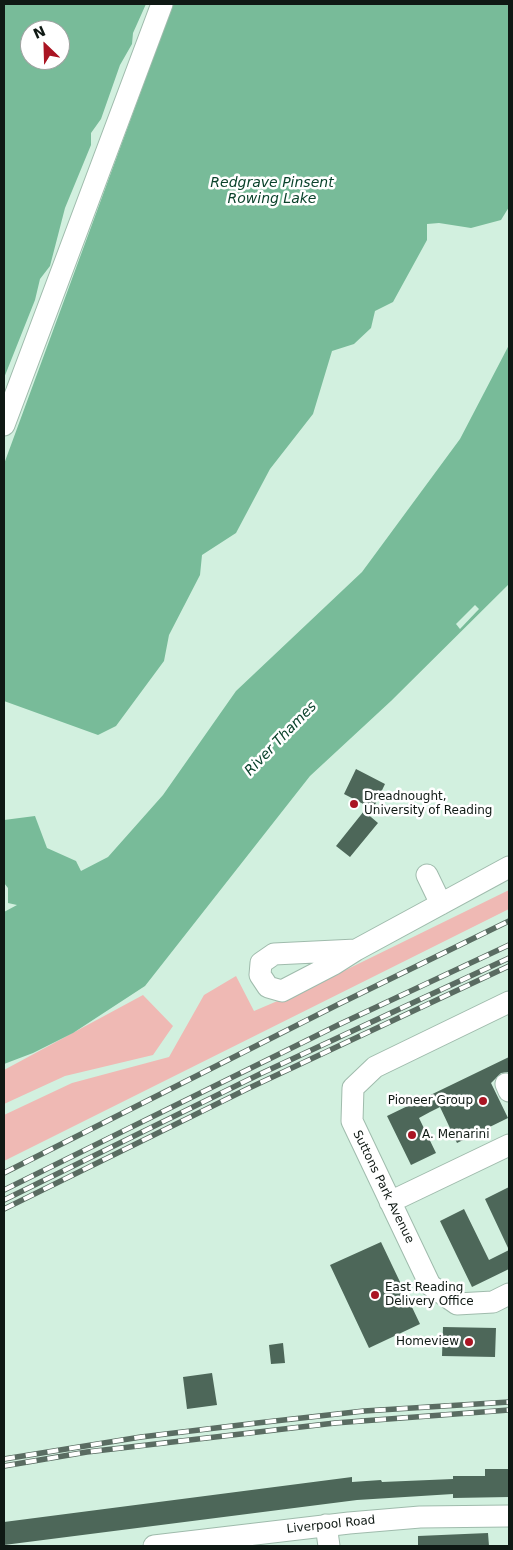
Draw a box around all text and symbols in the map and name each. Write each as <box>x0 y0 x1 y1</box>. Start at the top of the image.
north arrow <box>20 20 70 70</box>
text: N <box>31 23 48 42</box>
water label: Redgrave Pinsent Rowing Lake <box>210 175 334 208</box>
water label: River Thames <box>242 699 320 779</box>
place label: Dreadnought, University of Reading <box>364 790 492 818</box>
marker: Dreadnought, University of Reading <box>348 798 360 810</box>
place label: Pioneer Group <box>388 1094 473 1108</box>
marker: Pioneer Group <box>477 1095 489 1107</box>
street label: Suttons Park Avenue <box>349 1128 417 1246</box>
place label: A. Menarini <box>422 1128 490 1142</box>
marker: A. Menarini <box>406 1129 418 1141</box>
place label: East Reading Delivery Office <box>385 1281 474 1309</box>
marker: East Reading Delivery Office <box>369 1289 381 1301</box>
place label: Homeview <box>396 1335 459 1349</box>
marker: Homeview <box>463 1336 475 1348</box>
street label: Liverpool Road <box>286 1513 376 1537</box>

